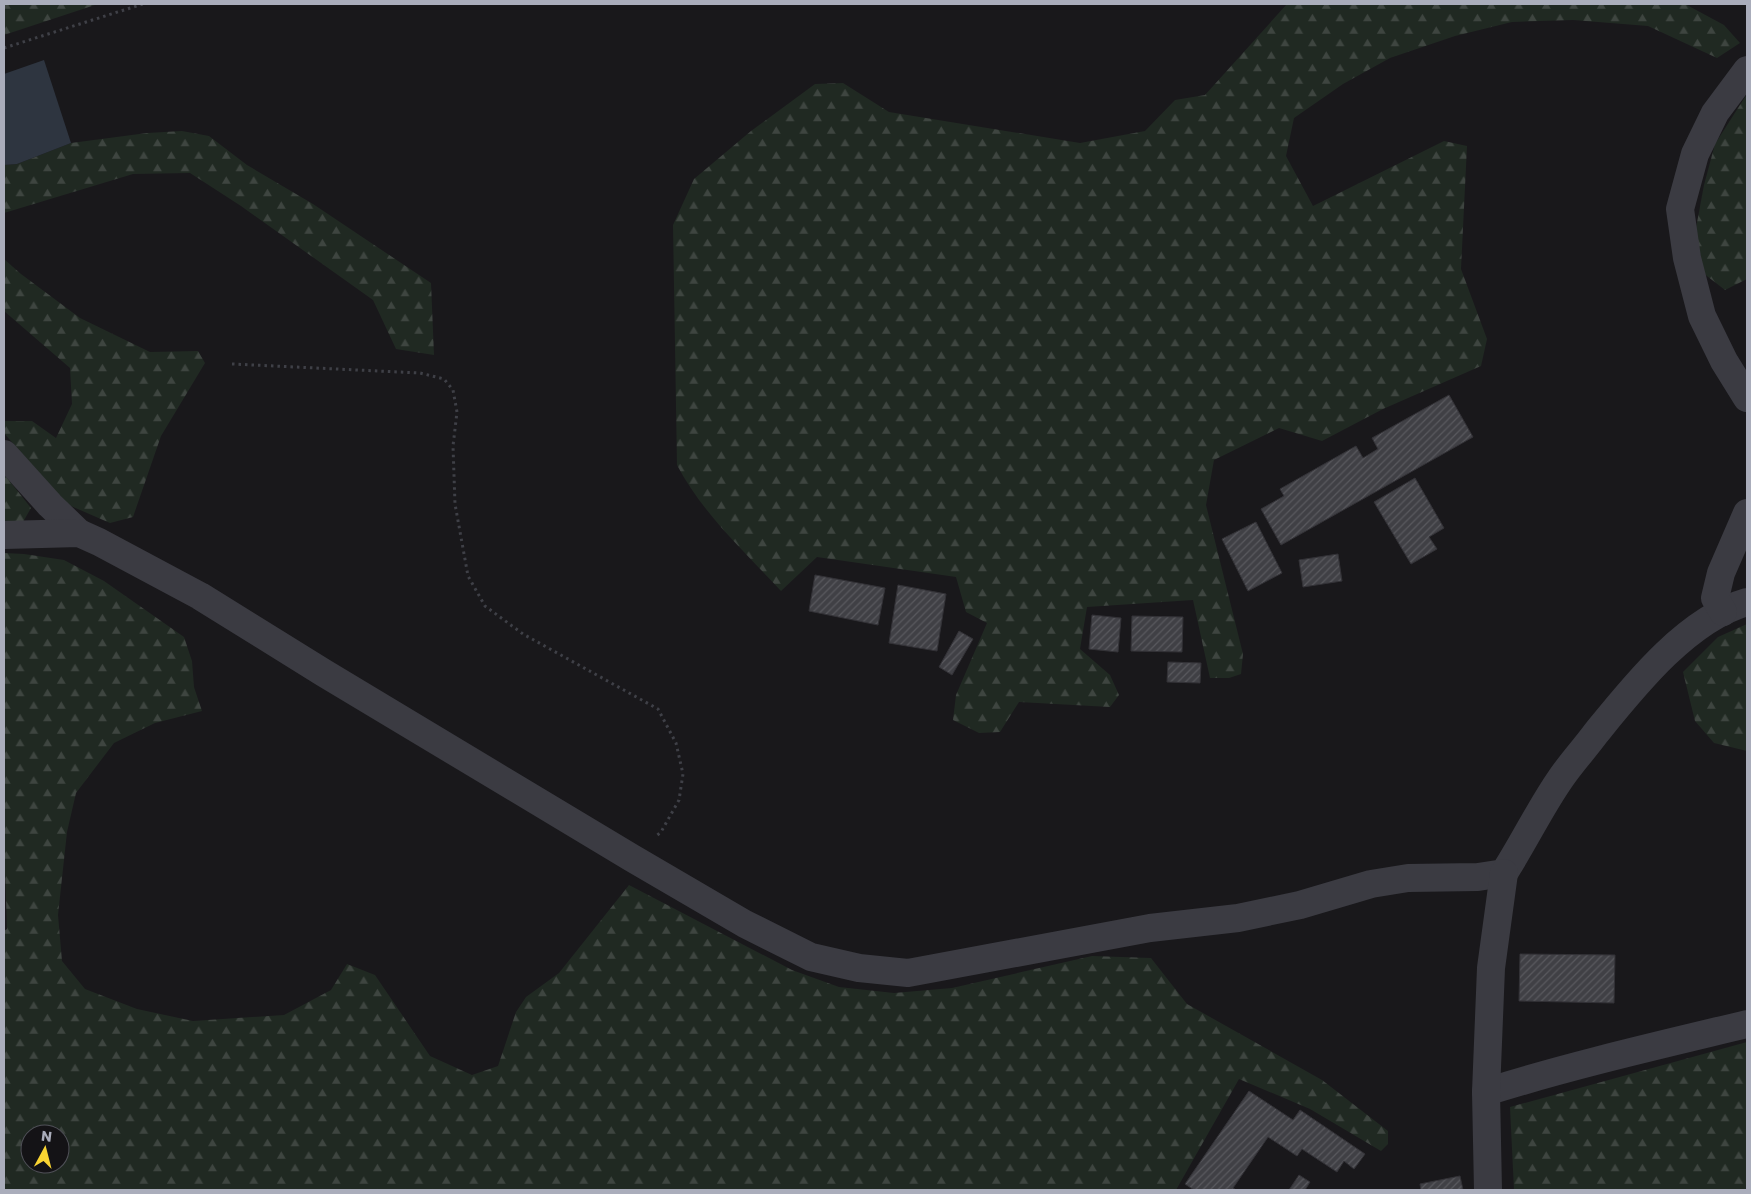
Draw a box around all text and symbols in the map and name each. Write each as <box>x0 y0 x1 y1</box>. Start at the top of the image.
north arrow <box>20 1124 70 1174</box>
text: N <box>40 1126 53 1147</box>

